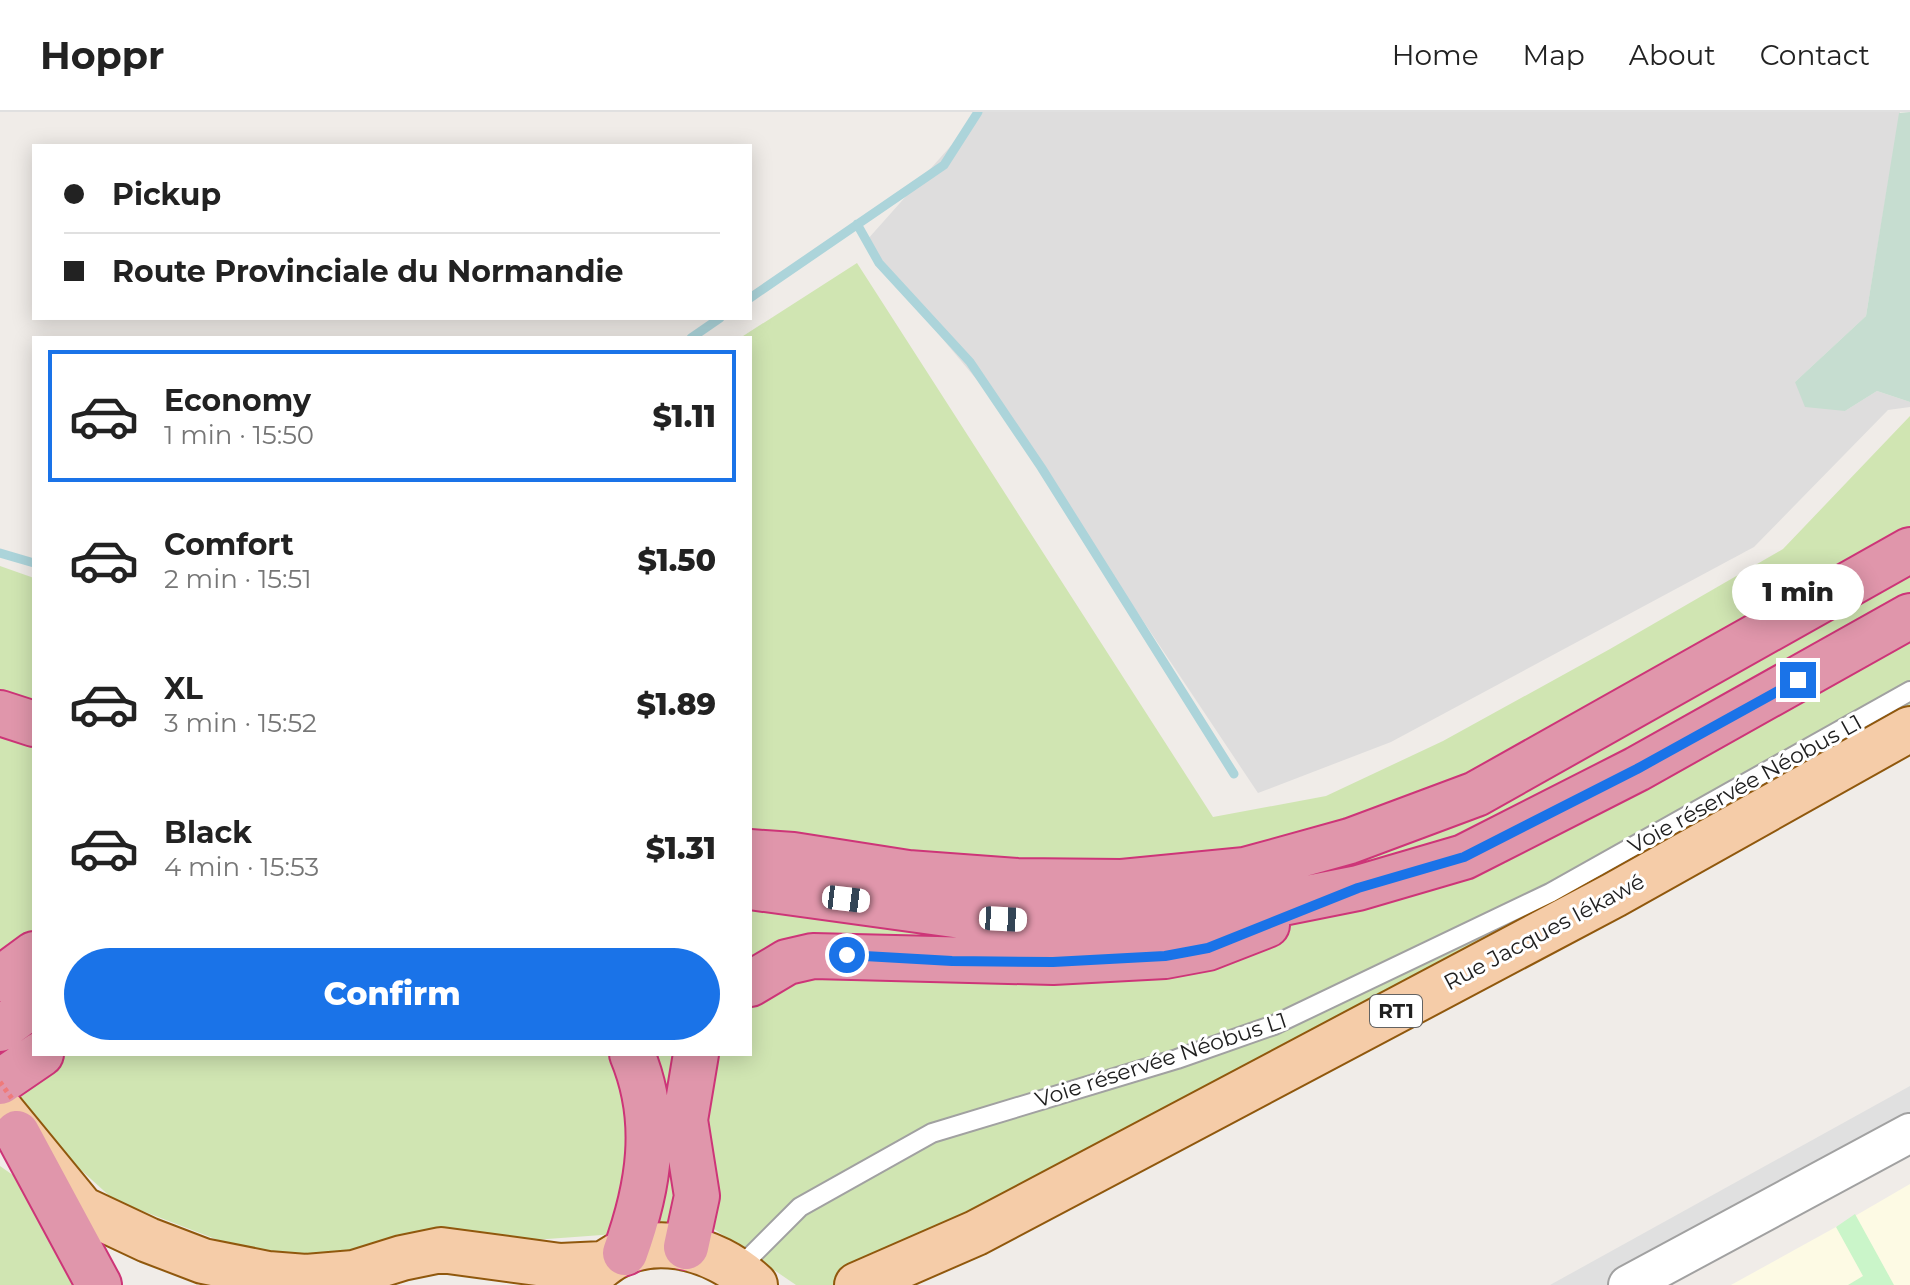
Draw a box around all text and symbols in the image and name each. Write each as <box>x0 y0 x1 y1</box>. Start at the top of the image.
text: Hoppr <box>40 32 164 79</box>
text: Home <box>1392 38 1479 72</box>
text: Map <box>1523 38 1585 72</box>
text: About <box>1629 38 1716 72</box>
text: Contact <box>1760 38 1870 72</box>
text: Pickup <box>112 176 221 213</box>
text: Route Provinciale du Normandie <box>112 253 623 290</box>
icon: car <box>68 380 140 452</box>
text: Economy <box>164 382 311 419</box>
text: $1.11 <box>652 398 716 435</box>
text: 1 min · 15:50 <box>164 419 314 451</box>
icon: car <box>68 524 140 596</box>
text: Comfort <box>164 526 294 563</box>
text: $1.50 <box>637 542 716 579</box>
text: 2 min · 15:51 <box>164 563 312 595</box>
callout: 1 min <box>1732 564 1864 620</box>
text: 1 min <box>1762 576 1834 608</box>
route end <box>1780 662 1816 698</box>
icon: car <box>68 668 140 740</box>
text: XL <box>164 670 203 707</box>
text: $1.89 <box>636 686 716 723</box>
text: 3 min · 15:52 <box>164 707 317 739</box>
street label: Voie réservée Néobus L1 <box>1623 708 1867 860</box>
icon: car <box>68 812 140 884</box>
text: Black <box>164 814 252 851</box>
text: $1.31 <box>646 830 716 867</box>
text: 4 min · 15:53 <box>164 851 319 883</box>
street label: Rue Jacques Iékawé <box>1439 868 1649 996</box>
car <box>821 884 871 914</box>
car <box>978 906 1028 932</box>
route start <box>829 937 865 973</box>
button: Confirm <box>64 948 720 1040</box>
road number: RT1 <box>1370 995 1422 1027</box>
street label: Voie réservée Néobus L1 <box>1032 1007 1290 1113</box>

